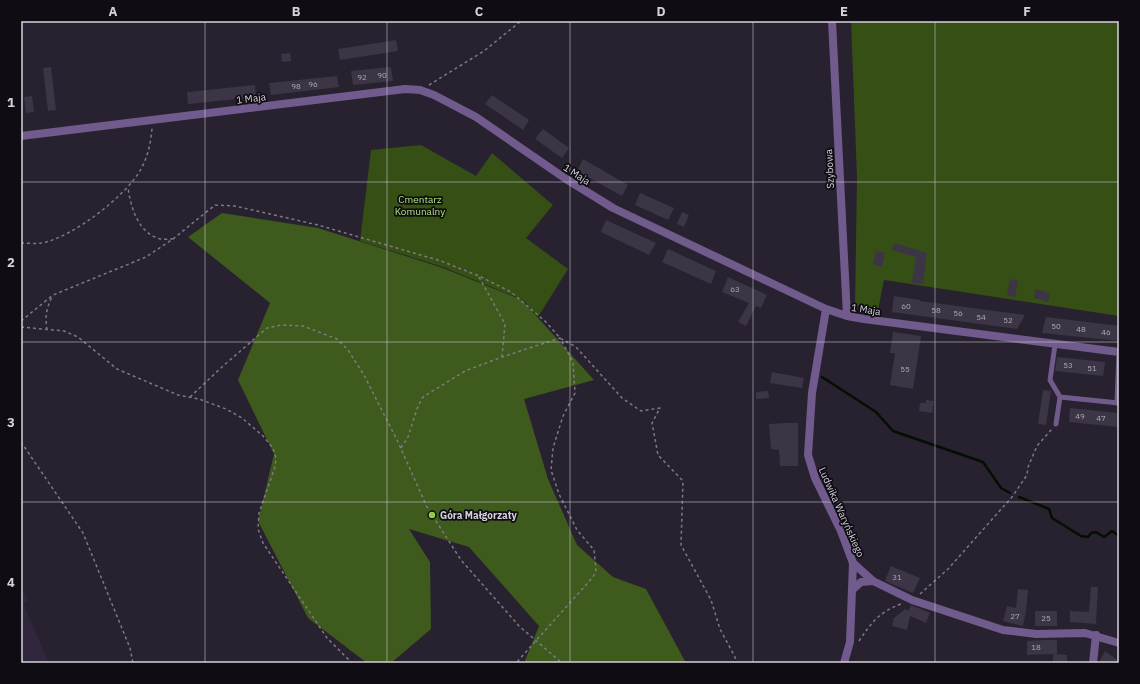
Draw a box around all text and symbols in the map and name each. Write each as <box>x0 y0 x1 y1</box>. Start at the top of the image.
text: A <box>109 3 118 20</box>
text: B <box>292 3 301 20</box>
text: C <box>475 3 484 20</box>
text: D <box>656 3 666 20</box>
text: E <box>840 3 848 20</box>
text: F <box>1023 3 1031 20</box>
house number: 90 <box>377 70 387 80</box>
house number: 92 <box>357 72 367 82</box>
house number: 96 <box>308 79 318 89</box>
house number: 98 <box>291 81 301 91</box>
street label: 1 Maja <box>236 90 267 107</box>
text: 1 <box>7 94 15 111</box>
street label: Szybowa <box>822 148 837 189</box>
street label: 1 Maja <box>561 161 593 188</box>
park label: Cmentarz Komunalny <box>395 193 445 218</box>
text: 2 <box>7 254 15 271</box>
house number: 63 <box>730 284 740 294</box>
street label: 1 Maja <box>850 301 882 318</box>
house number: 60 <box>901 301 911 311</box>
house number: 58 <box>931 305 941 315</box>
house number: 56 <box>953 308 963 318</box>
house number: 54 <box>976 312 986 322</box>
house number: 52 <box>1003 315 1013 325</box>
house number: 50 <box>1051 321 1061 331</box>
house number: 48 <box>1076 324 1086 334</box>
house number: 46 <box>1101 327 1111 337</box>
house number: 53 <box>1063 360 1073 370</box>
house number: 51 <box>1087 363 1097 373</box>
house number: 55 <box>900 364 910 374</box>
house number: 49 <box>1075 411 1085 421</box>
house number: 47 <box>1096 413 1106 423</box>
text: 3 <box>7 414 15 431</box>
street label: Ludwika Waryńskiego <box>816 465 867 560</box>
place label: Góra Małgorzaty <box>440 509 518 522</box>
marker: Góra Małgorzaty <box>427 510 437 520</box>
house number: 31 <box>892 572 902 582</box>
text: 4 <box>7 574 15 591</box>
house number: 27 <box>1010 611 1020 621</box>
house number: 25 <box>1041 613 1051 623</box>
house number: 18 <box>1031 642 1041 652</box>

